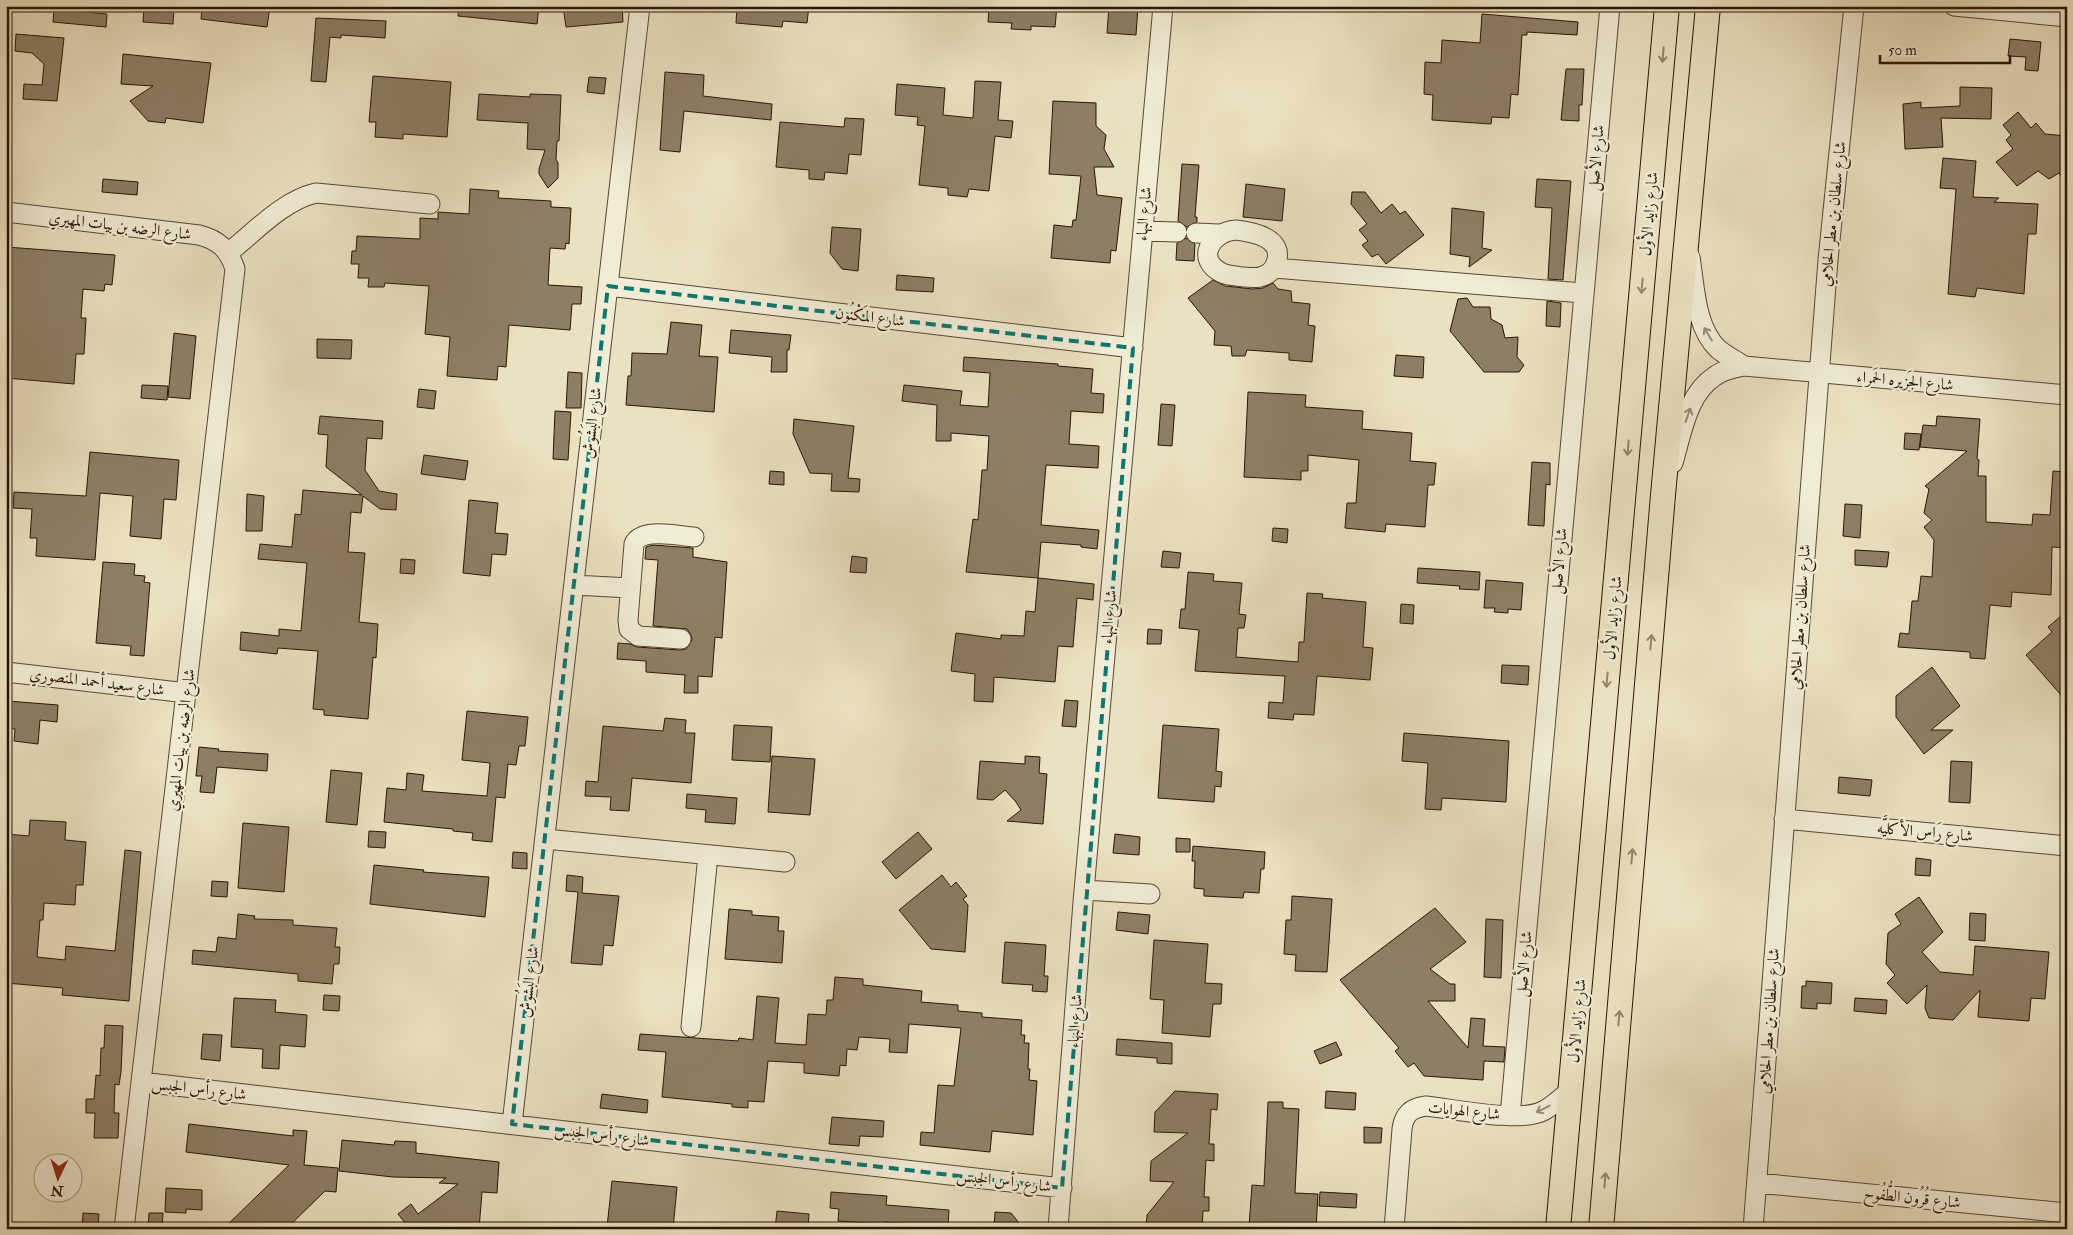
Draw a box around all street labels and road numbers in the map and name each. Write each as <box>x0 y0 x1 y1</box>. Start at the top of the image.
street label: شارع الأصل <box>1581 124 1612 192</box>
street label: شارع سلطان بن مطر الحلامي <box>1815 140 1854 288</box>
street label: شارع زايد الأول <box>1633 171 1666 257</box>
street label: شارع البهاء <box>1132 186 1159 242</box>
street label: شارع الرضه بن بيات المهيري <box>47 207 192 248</box>
street label: شارع المَكْنُون <box>833 299 907 334</box>
street label: شارع الجَزيره الحَمراء <box>1855 365 1955 398</box>
street label: شارع البَشُوش <box>574 386 609 460</box>
street label: شارع الأصل <box>1544 527 1575 595</box>
street label: شارع سلطان بن مطر الحلامي <box>1785 543 1818 691</box>
street label: شارع زايد الأول <box>1597 575 1630 661</box>
street label: شارع البهاء <box>1097 589 1124 645</box>
street label: شارع سعيد أحمد المنصوري <box>28 662 166 703</box>
street label: شارع الرضه بن بيات المهيري <box>162 668 203 813</box>
street label: شارع رَاس الأكليَّه <box>1876 814 1974 849</box>
street label: شارع الأصل <box>1509 930 1540 998</box>
street label: شارع البَشُوش <box>511 945 546 1019</box>
street label: شارع سلطان بن مطر الحلامي <box>1754 947 1787 1095</box>
street label: شارع زايد الأول <box>1561 978 1594 1064</box>
street label: شارع البهاء <box>1063 993 1090 1049</box>
street label: شارع رأس الجبس <box>150 1071 248 1108</box>
street label: شارع الهوايات <box>1427 1097 1501 1128</box>
street label: شارع رأس الجبس <box>553 1117 651 1154</box>
street label: شارع رأس الجبس <box>955 1163 1053 1200</box>
street label: شارع قُرُون الطُّفُوح <box>1862 1177 1962 1217</box>

